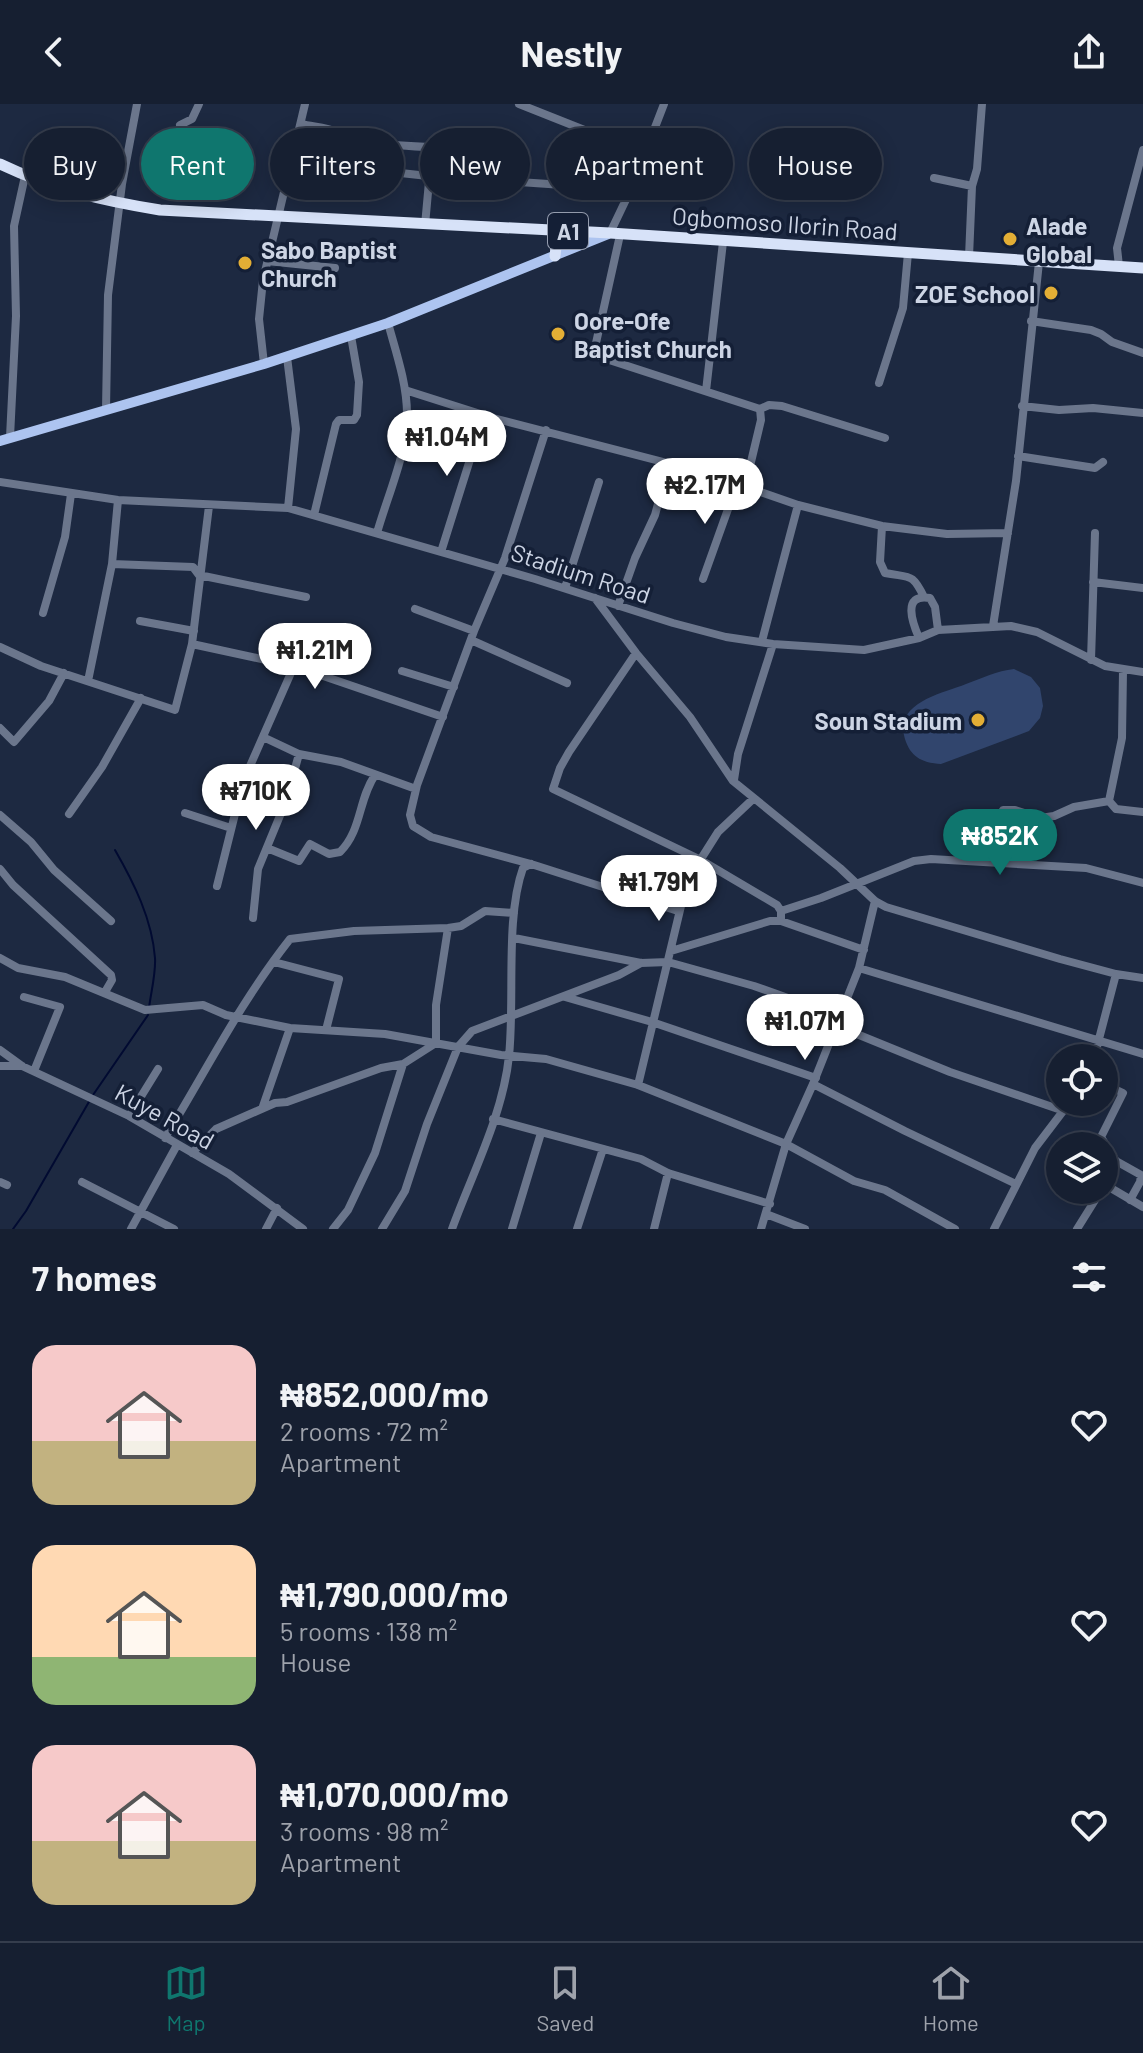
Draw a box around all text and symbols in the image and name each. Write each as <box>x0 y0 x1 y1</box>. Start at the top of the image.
icon: back <box>32 30 76 74</box>
icon: share <box>1067 30 1111 74</box>
text: Nestly <box>521 31 623 74</box>
chip: Buy <box>24 128 125 200</box>
chip: Rent <box>141 128 254 200</box>
chip: Filters <box>270 128 404 200</box>
chip: New <box>420 128 530 200</box>
chip: Apartment <box>546 128 733 200</box>
chip: House <box>749 128 882 200</box>
street label: Ogbomoso Ilorin Road <box>671 201 899 245</box>
place label: Alade Global <box>1026 211 1092 268</box>
road number: A1 <box>548 213 588 249</box>
marker: Alade Global <box>1001 230 1019 248</box>
place label: Sabo Baptist Church <box>261 235 397 292</box>
marker: Sabo Baptist Church <box>236 254 254 272</box>
place label: ZOE School <box>915 279 1035 308</box>
marker: ZOE School <box>1042 284 1060 302</box>
place label: Oore-Ofe Baptist Church <box>574 306 732 363</box>
marker: Oore-Ofe Baptist Church <box>549 325 567 343</box>
pin: ₦1.04M <box>382 410 512 478</box>
text: ₦1.04M <box>405 420 489 451</box>
pin: ₦2.17M <box>640 458 770 526</box>
text: ₦2.17M <box>664 468 746 499</box>
street label: Stadium Road <box>508 537 654 609</box>
pin: ₦1.21M <box>250 623 380 691</box>
text: ₦1.21M <box>276 633 354 664</box>
place label: Soun Stadium <box>814 706 962 735</box>
marker: Soun Stadium <box>969 711 987 729</box>
pin: ₦710K <box>200 764 312 832</box>
text: ₦710K <box>220 774 292 805</box>
pin: ₦852K <box>944 809 1056 877</box>
text: ₦852K <box>961 819 1039 850</box>
pin: ₦1.79M <box>594 855 724 923</box>
text: ₦1.79M <box>619 865 699 896</box>
pin: ₦1.07M <box>740 994 870 1062</box>
text: ₦1.07M <box>765 1004 845 1035</box>
map controls <box>1046 1044 1118 1204</box>
button: locate <box>1046 1044 1118 1116</box>
street label: Kuye Road <box>110 1077 220 1155</box>
button: layers <box>1046 1132 1118 1204</box>
icon: filters <box>1067 1255 1111 1299</box>
text: 7 homes <box>32 1257 157 1298</box>
text: ₦852,000/mo <box>280 1373 489 1414</box>
icon: home <box>96 1377 192 1473</box>
icon: heart <box>1067 1403 1111 1447</box>
text: 2 rooms · 72 m² <box>280 1415 448 1446</box>
text: Apartment <box>280 1446 401 1477</box>
text: ₦1,790,000/mo <box>280 1573 509 1614</box>
icon: home <box>96 1577 192 1673</box>
icon: heart <box>1067 1603 1111 1647</box>
text: 5 rooms · 138 m² <box>280 1615 457 1646</box>
text: House <box>280 1646 351 1677</box>
text: ₦1,070,000/mo <box>280 1773 509 1814</box>
icon: home <box>96 1777 192 1873</box>
icon: heart <box>1067 1803 1111 1847</box>
text: 3 rooms · 98 m² <box>280 1815 448 1846</box>
text: Apartment <box>280 1846 401 1877</box>
tab: Map <box>164 1961 208 2035</box>
tab: Saved <box>537 1961 594 2035</box>
tab: Home <box>923 1961 979 2035</box>

